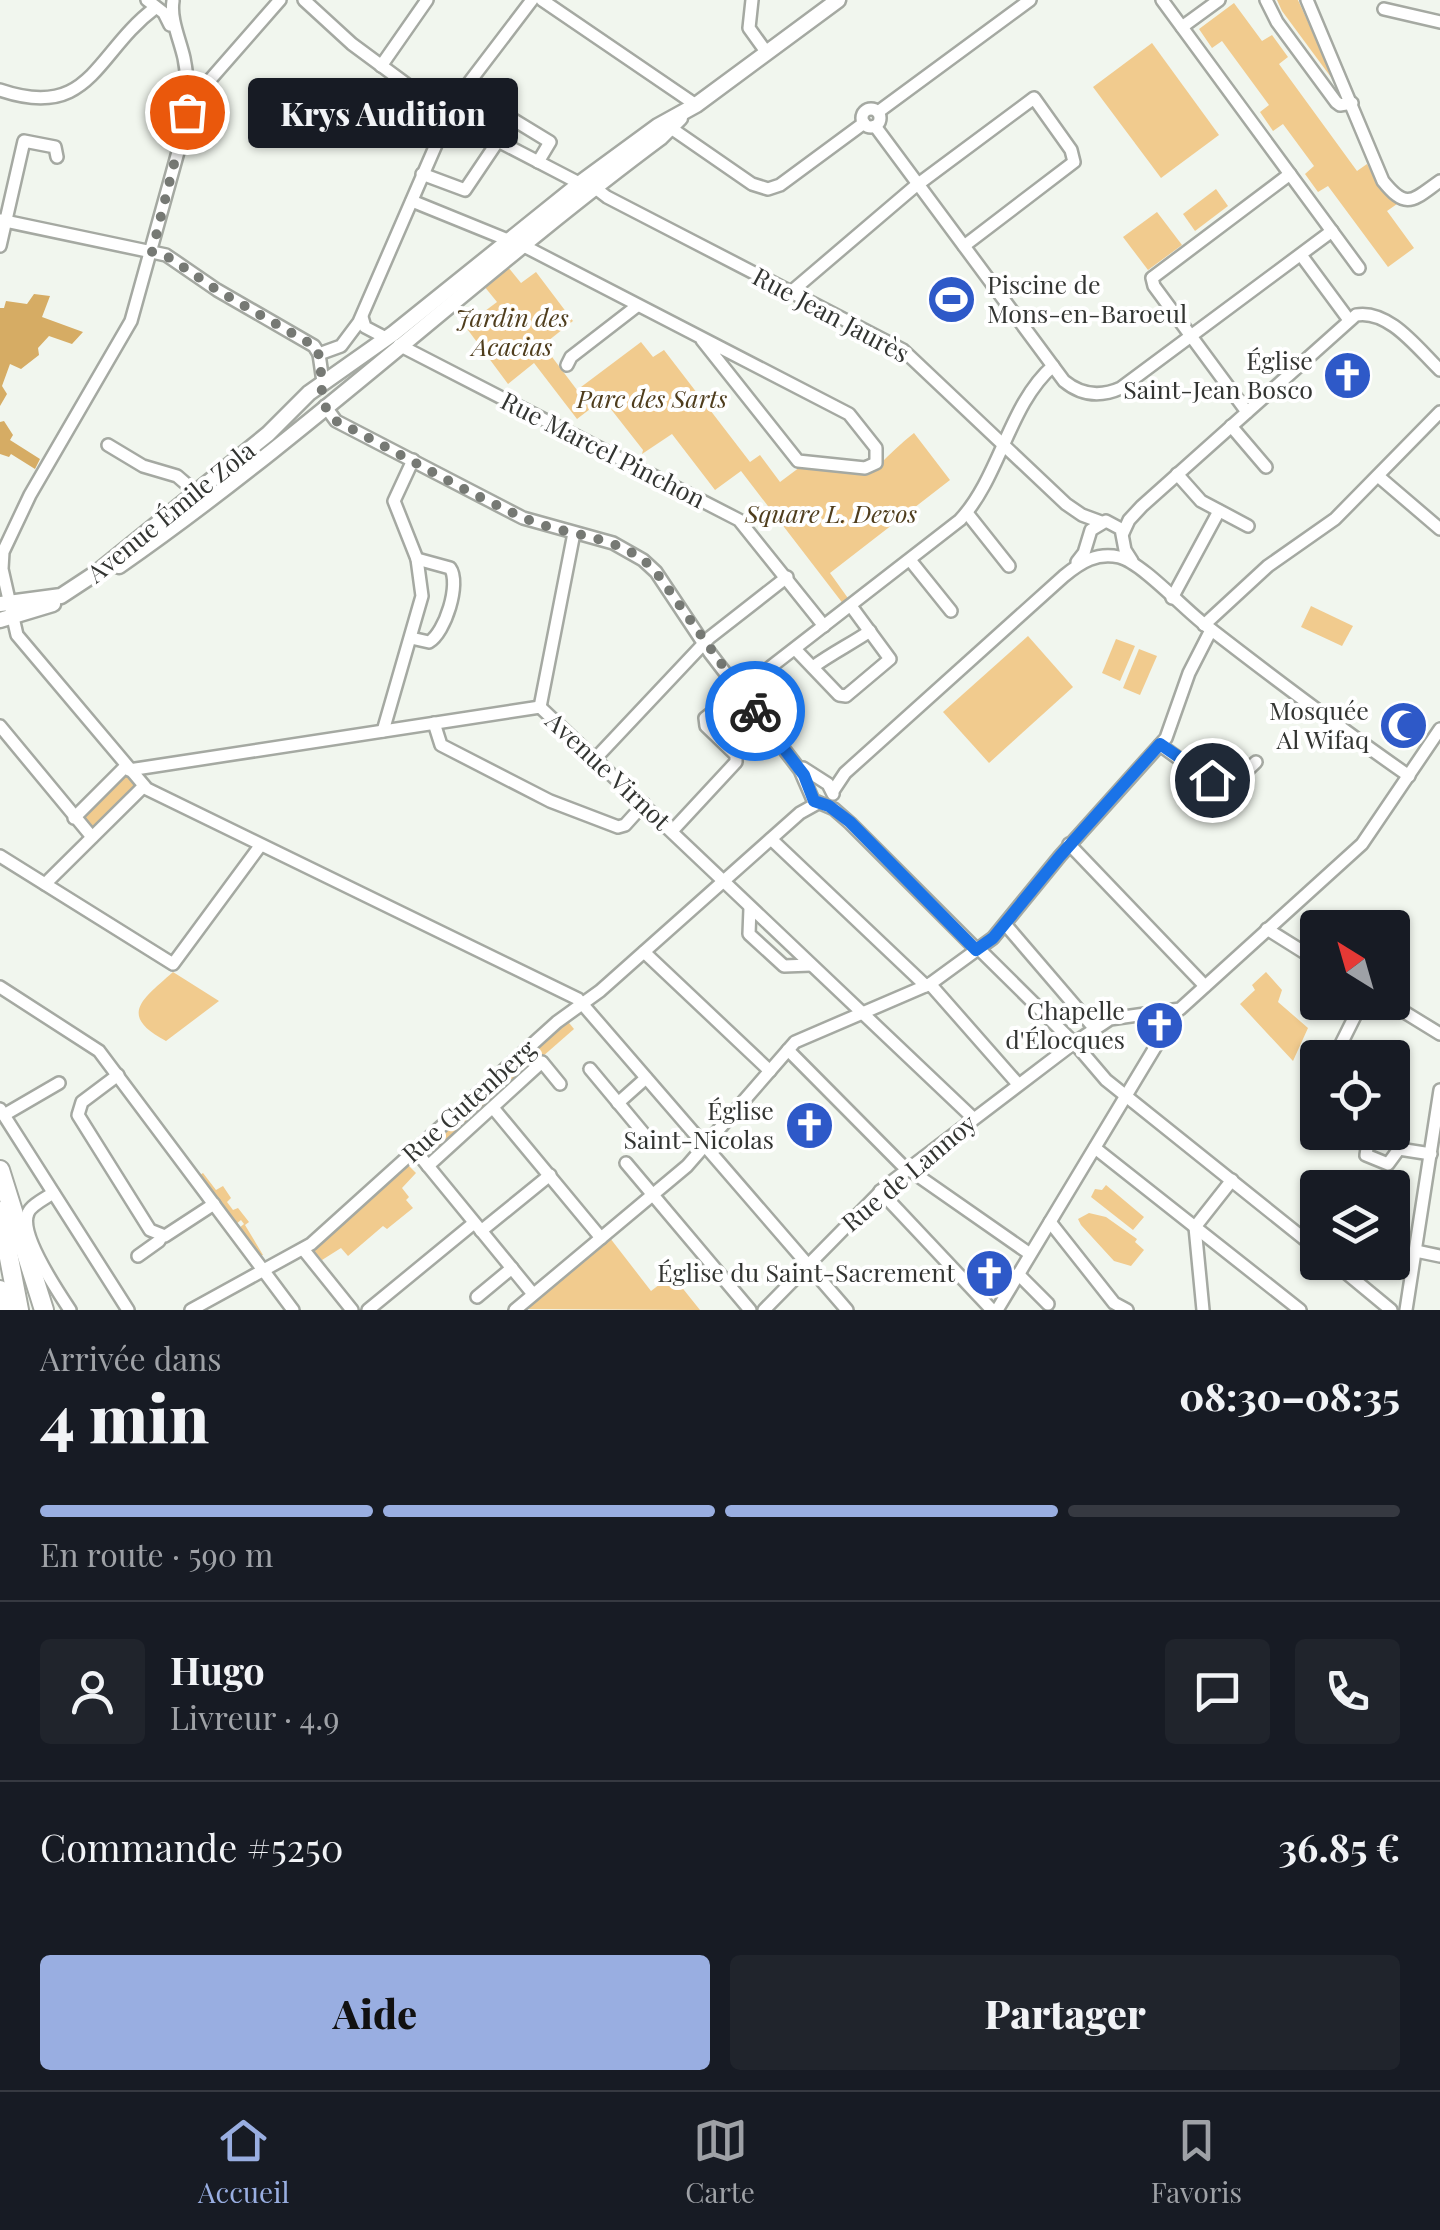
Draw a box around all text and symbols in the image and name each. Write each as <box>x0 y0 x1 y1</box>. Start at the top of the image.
pin <box>145 70 230 155</box>
callout: Krys Audition <box>247 77 517 147</box>
icon: bag <box>160 85 215 140</box>
text: Krys Audition <box>280 91 486 134</box>
street label: Rue Jean Jaurès <box>748 259 916 369</box>
place label: Piscine de Mons-en-Baroeul <box>987 267 1187 329</box>
sports icon: Piscine de Mons-en-Baroeul <box>926 273 978 325</box>
park label: Jardin des Acacias <box>455 300 569 362</box>
place label: Église Saint-Jean Bosco <box>1123 343 1313 405</box>
church icon: Église Saint-Jean Bosco <box>1322 349 1374 401</box>
park label: Parc des Sarts <box>576 381 728 414</box>
street label: Rue Marcel Pinchon <box>496 383 711 514</box>
street label: Avenue Émile Zola <box>78 433 261 589</box>
park label: Square L. Devos <box>744 496 917 529</box>
courier <box>705 661 805 761</box>
icon: bike <box>728 684 783 739</box>
place label: Mosquée Al Wifaq <box>1269 693 1369 755</box>
mosque icon: Mosquée Al Wifaq <box>1378 699 1430 751</box>
street label: Avenue Virnot <box>539 703 679 837</box>
pin <box>1170 738 1255 823</box>
icon: home <box>1185 753 1240 808</box>
north arrow <box>1300 910 1410 1020</box>
map controls <box>1300 910 1410 1280</box>
place label: Chapelle d'Élocques <box>1005 993 1125 1055</box>
church icon: Chapelle d'Élocques <box>1134 999 1186 1051</box>
street label: Rue Gutenberg <box>394 1030 542 1169</box>
button: locate <box>1300 1040 1410 1150</box>
place label: Église Saint-Nicolas <box>623 1093 774 1155</box>
church icon: Église Saint-Nicolas <box>783 1099 835 1151</box>
street label: Rue de Lannoy <box>834 1106 983 1238</box>
button: layers <box>1300 1170 1410 1280</box>
church icon: Église du Saint-Sacrement <box>964 1247 1016 1299</box>
place label: Église du Saint-Sacrement <box>657 1255 956 1288</box>
text: Arrivée dans <box>40 1336 222 1379</box>
text: 08:30–08:35 <box>1179 1370 1400 1421</box>
text: 4 min <box>40 1373 209 1459</box>
text: En route · 590 m <box>40 1532 273 1575</box>
button: person <box>40 1639 145 1744</box>
button: chat <box>1165 1639 1270 1744</box>
button: phone <box>1295 1639 1400 1744</box>
text: Hugo <box>170 1644 265 1695</box>
text: Livreur · 4.9 <box>170 1695 340 1738</box>
text: Commande #5250 <box>40 1821 344 1872</box>
text: 36.85 € <box>1279 1821 1400 1872</box>
button: Aide <box>40 1955 710 2070</box>
button: Partager <box>730 1955 1400 2070</box>
tab: Accueil <box>198 2113 289 2210</box>
tab: Carte <box>685 2113 755 2210</box>
tab: Favoris <box>1151 2113 1242 2210</box>

